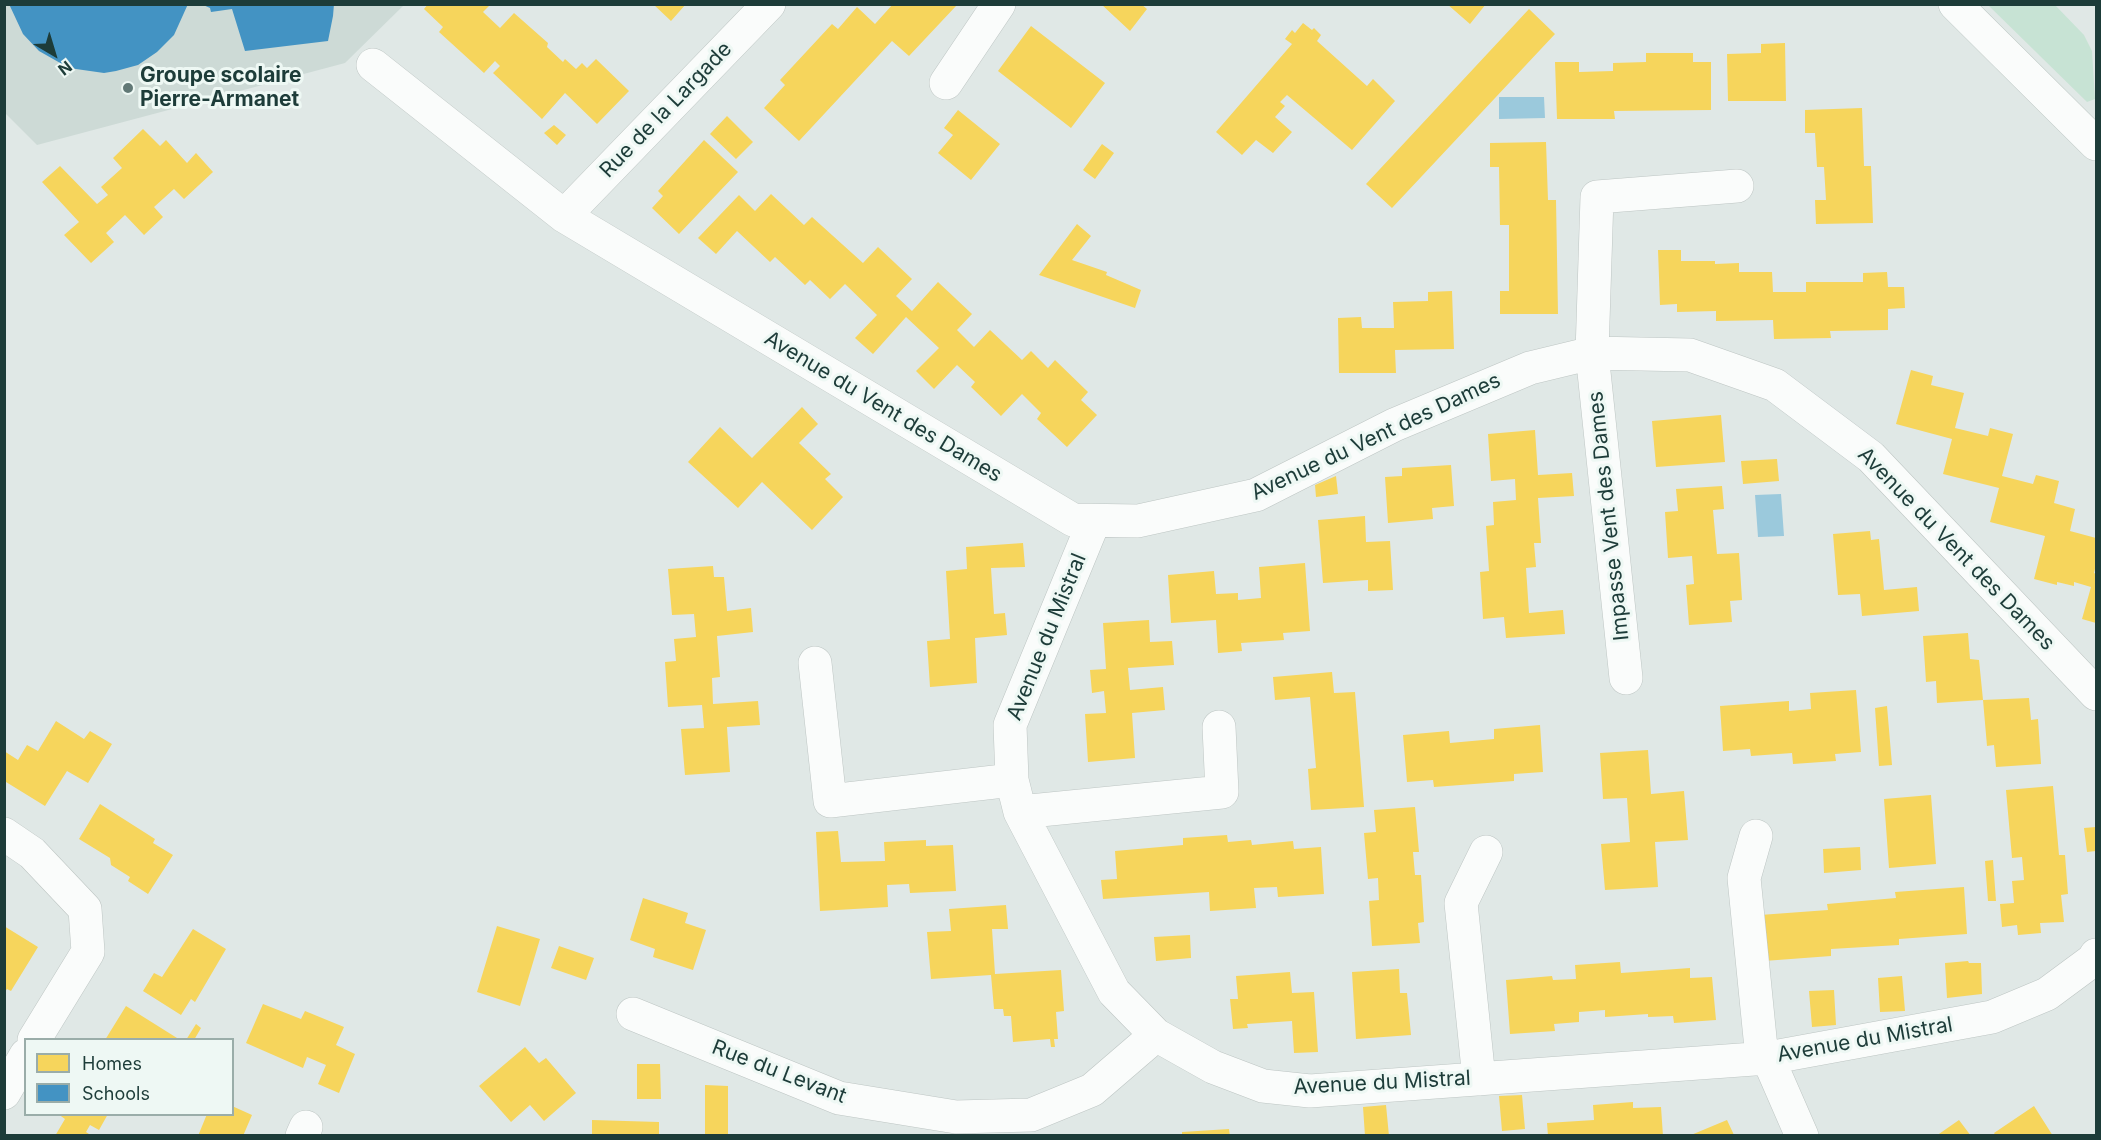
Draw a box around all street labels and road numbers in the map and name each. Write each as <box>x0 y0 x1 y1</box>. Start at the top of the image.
street label: Rue de la Largade <box>595 37 737 183</box>
street label: Avenue du Vent des Dames <box>760 326 1006 488</box>
street label: Avenue du Vent des Dames <box>1247 368 1505 506</box>
street label: Impasse Vent des Dames <box>1583 390 1635 642</box>
street label: Avenue du Vent des Dames <box>1852 442 2060 656</box>
street label: Avenue du Mistral <box>1002 550 1092 724</box>
street label: Avenue du Mistral <box>1775 1012 1955 1068</box>
street label: Rue du Levant <box>708 1035 850 1109</box>
street label: Avenue du Mistral <box>1293 1066 1471 1100</box>

